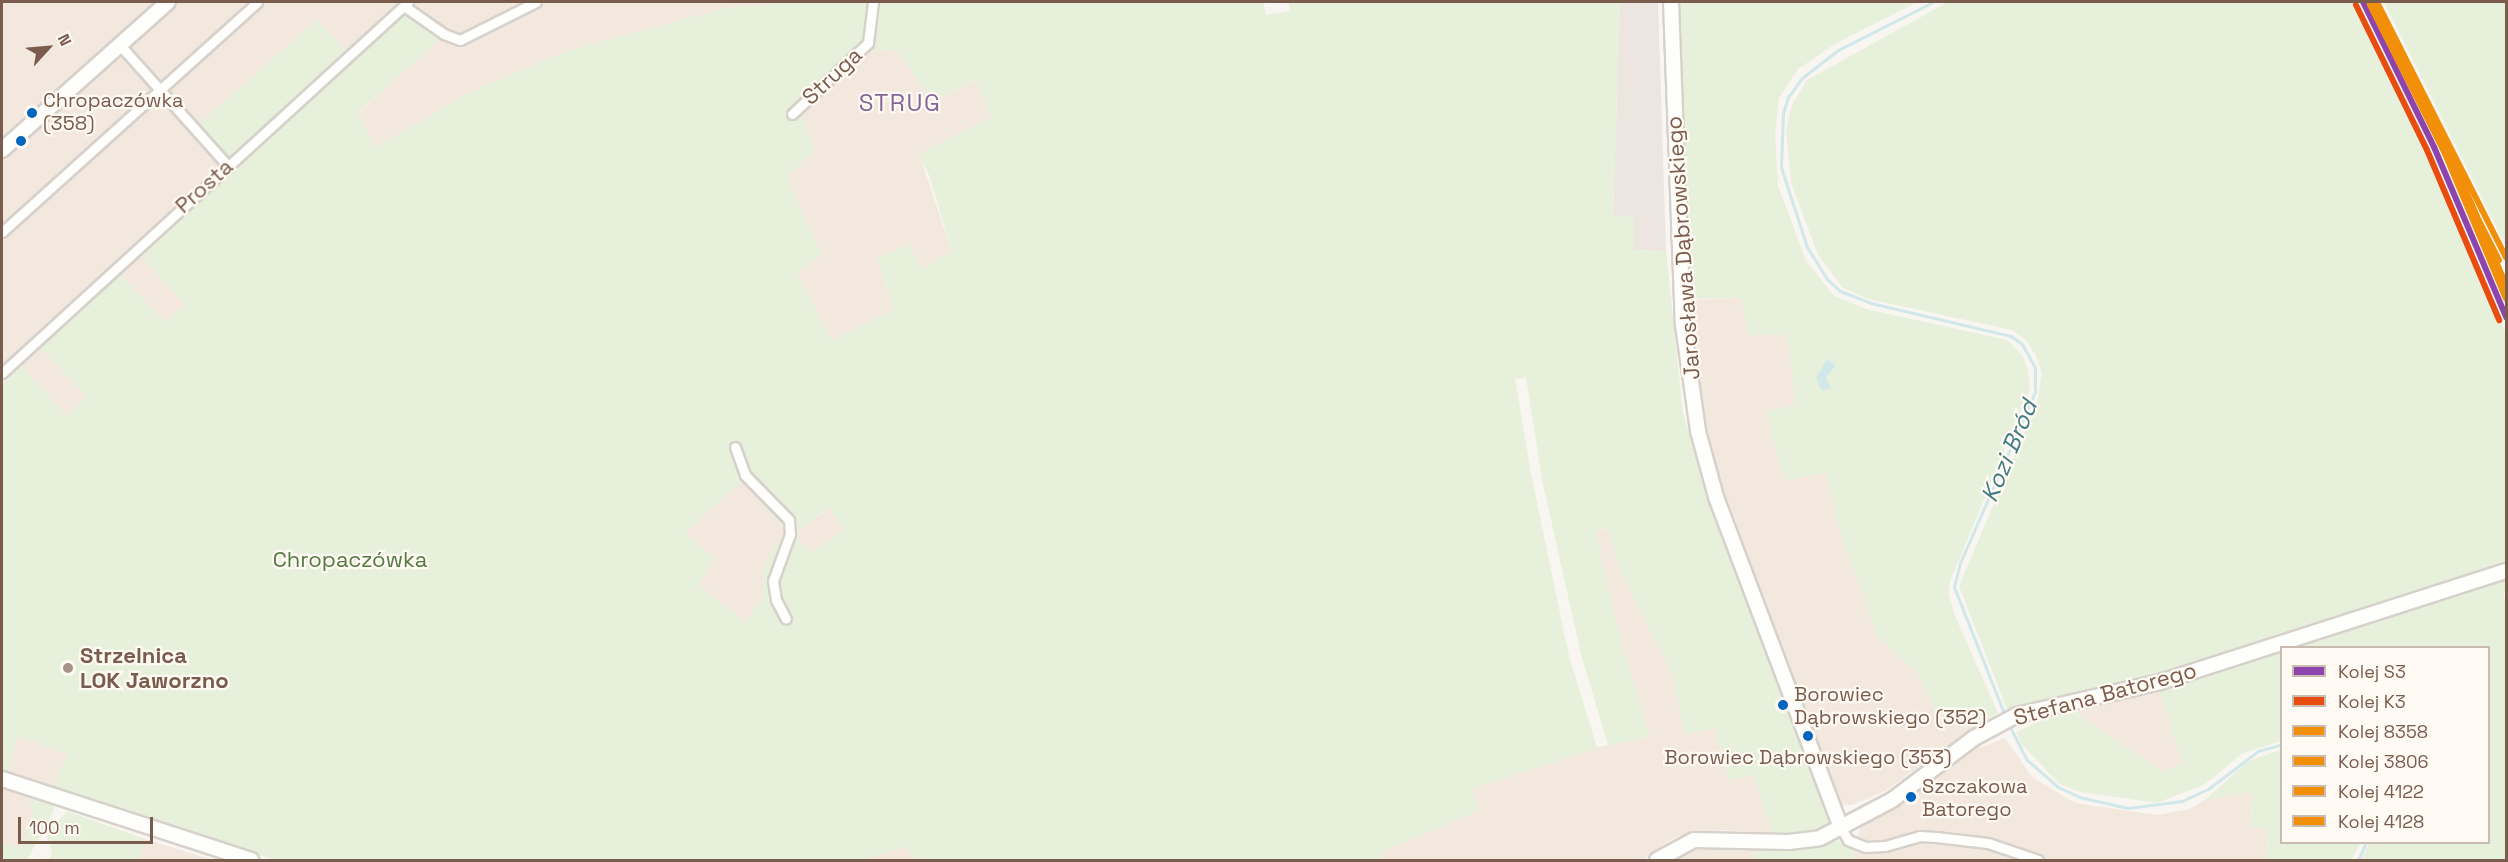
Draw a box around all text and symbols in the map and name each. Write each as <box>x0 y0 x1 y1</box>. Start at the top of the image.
north arrow <box>18 18 78 78</box>
text: N <box>53 30 76 49</box>
street label: Struga <box>797 42 867 110</box>
place label: Chropaczówka (358) <box>43 89 184 136</box>
district label: STRUG <box>859 89 941 117</box>
marker: Chropaczówka (358) <box>26 107 38 119</box>
street label: Jarosława Dąbrowskiego <box>1661 115 1705 381</box>
unlabelled marker <box>15 135 27 147</box>
street label: Prosta <box>170 153 238 219</box>
water label: Kozi Bród <box>1975 396 2043 506</box>
park label: Chropaczówka <box>273 547 427 573</box>
place label: Strzelnica LOK Jaworzno <box>80 642 229 694</box>
legend <box>2280 646 2490 844</box>
street label: Stefana Batorego <box>2011 657 2199 731</box>
text: Kolej S3 <box>2338 660 2406 683</box>
marker: Strzelnica LOK Jaworzno <box>61 661 75 675</box>
place label: Borowiec Dąbrowskiego (352) <box>1794 682 1986 729</box>
text: Kolej K3 <box>2338 690 2406 713</box>
marker: Borowiec Dąbrowskiego (352) <box>1777 699 1789 711</box>
text: Kolej 8358 <box>2338 720 2428 743</box>
marker: Borowiec Dąbrowskiego (353) <box>1802 730 1814 742</box>
place label: Borowiec Dąbrowskiego (353) <box>1664 745 1952 769</box>
text: Kolej 3806 <box>2338 750 2429 773</box>
place label: Szczakowa Batorego <box>1922 774 2028 821</box>
text: Kolej 4122 <box>2338 780 2424 803</box>
marker: Szczakowa Batorego <box>1905 791 1917 803</box>
scale bar <box>21 805 156 843</box>
text: Kolej 4128 <box>2338 810 2424 833</box>
text: 100 m <box>29 816 80 839</box>

